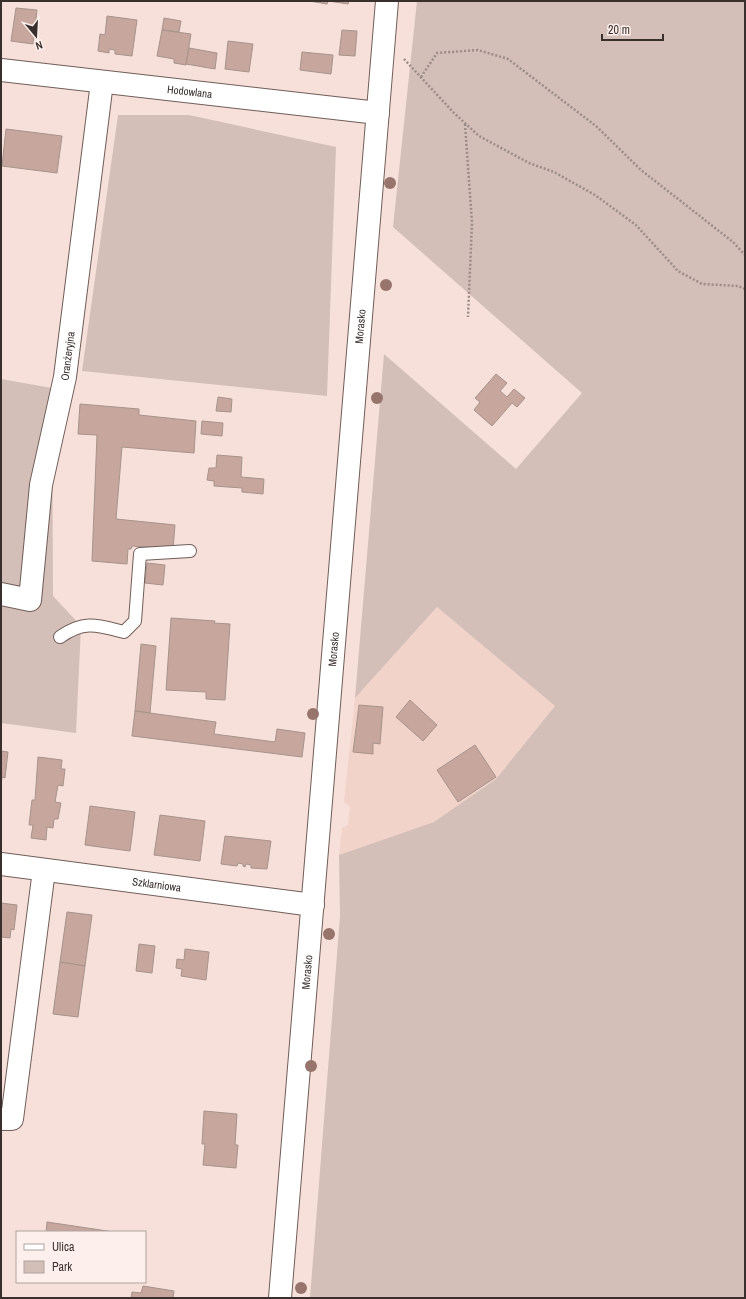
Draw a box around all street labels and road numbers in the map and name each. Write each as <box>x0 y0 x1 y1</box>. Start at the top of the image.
street label: Hodowlana <box>167 82 213 101</box>
street label: Morasko <box>352 308 369 344</box>
street label: Oranżeryjna <box>58 331 78 381</box>
street label: Morasko <box>325 631 342 667</box>
street label: Szklarniowa <box>131 874 182 895</box>
street label: Morasko <box>298 954 315 990</box>

